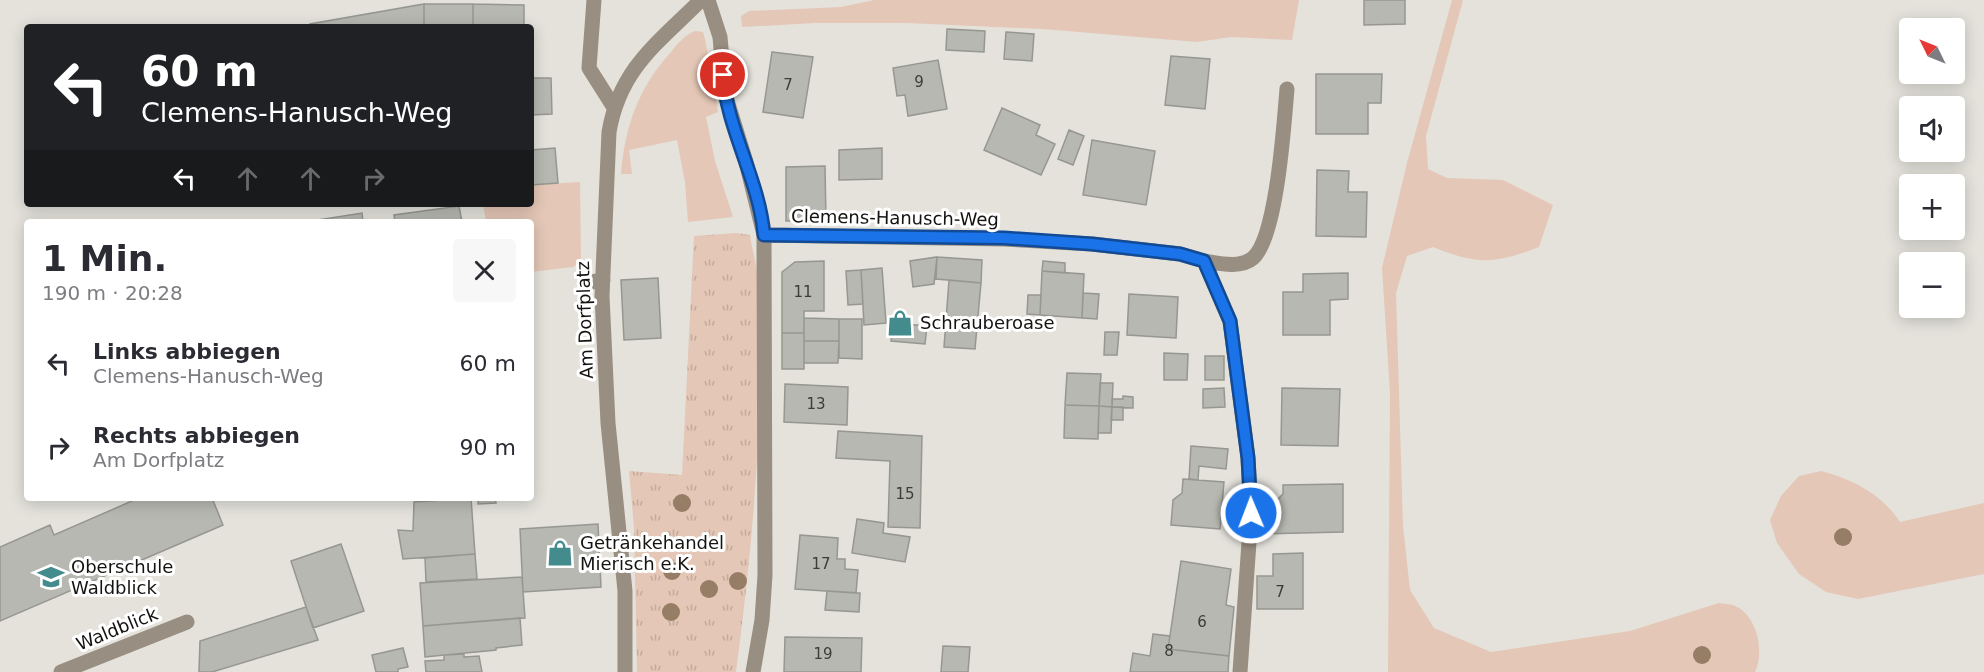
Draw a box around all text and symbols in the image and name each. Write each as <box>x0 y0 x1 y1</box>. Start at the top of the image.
north arrow <box>1899 18 1965 84</box>
map controls <box>1899 18 1965 318</box>
text: 60 m <box>141 47 258 96</box>
icon: left <box>42 48 120 126</box>
pin <box>697 49 748 100</box>
icon: arrive <box>706 58 739 91</box>
house number: 9 <box>914 73 924 91</box>
house number: 7 <box>783 76 793 94</box>
button: sound <box>1899 96 1965 162</box>
text: Clemens-Hanusch-Weg <box>141 97 452 128</box>
icon: left <box>168 162 201 195</box>
icon: ahead <box>231 162 264 195</box>
icon: ahead <box>294 162 327 195</box>
icon: right <box>357 162 390 195</box>
button: + <box>1899 174 1965 240</box>
street label: Clemens-Hanusch-Weg <box>791 205 999 230</box>
text: 1 Min. <box>42 238 167 279</box>
button: close <box>453 239 516 302</box>
button: − <box>1899 252 1965 318</box>
street label: Am Dorfplatz <box>572 261 597 379</box>
text: 190 m · 20:28 <box>42 281 183 305</box>
house number: 11 <box>793 283 813 301</box>
shop icon: Schrauberoase <box>885 308 915 338</box>
place label: Schrauberoase <box>920 312 1055 333</box>
text: Links abbiegen <box>93 339 281 364</box>
icon: left <box>42 347 75 380</box>
text: 60 m <box>460 351 516 376</box>
text: Clemens-Hanusch-Weg <box>93 364 324 388</box>
house number: 13 <box>806 395 826 413</box>
text: Rechts abbiegen <box>93 423 300 448</box>
icon: right <box>42 431 75 464</box>
text: 90 m <box>460 435 516 460</box>
text: Am Dorfplatz <box>93 448 224 472</box>
position arrow <box>1219 481 1283 545</box>
house number: 15 <box>895 485 915 503</box>
place label: Getränkehandel Mierisch e.K. <box>580 532 724 574</box>
shop icon: Getränkehandel Mierisch e.K. <box>545 538 575 568</box>
house number: 17 <box>811 555 831 573</box>
place label: Oberschule Waldblick <box>71 556 173 598</box>
school or university icon: Oberschule Waldblick <box>36 562 66 592</box>
house number: 7 <box>1275 583 1285 601</box>
street label: Waldblick <box>73 603 161 654</box>
house number: 6 <box>1197 613 1207 631</box>
house number: 8 <box>1164 642 1174 660</box>
house number: 19 <box>813 645 833 663</box>

